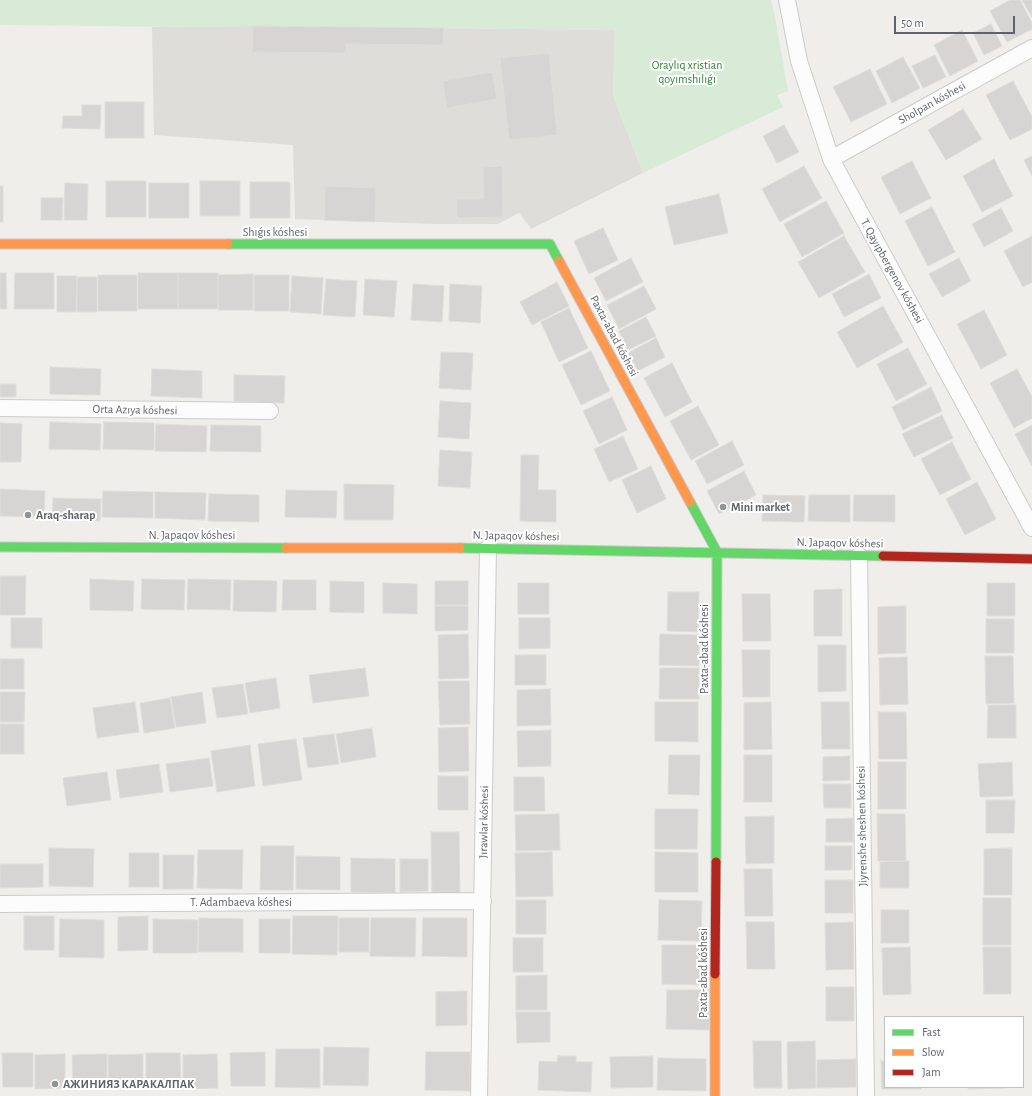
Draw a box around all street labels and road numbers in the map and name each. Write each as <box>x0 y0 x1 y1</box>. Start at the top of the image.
street label: Sholpan kóshesi <box>896 79 968 127</box>
street label: T. Qayıpbergenov kóshesi <box>857 216 927 326</box>
street label: Shıǵıs kóshesi <box>243 225 307 239</box>
street label: Paxta-abad kóshesi <box>587 293 641 379</box>
street label: Orta Azıya kóshesi <box>92 402 178 418</box>
street label: N. Japaqov kóshesi <box>149 528 235 542</box>
street label: N. Japaqov kóshesi <box>472 528 560 544</box>
street label: N. Japaqov kóshesi <box>796 535 884 551</box>
street label: Paxta-abad kóshesi <box>697 604 711 694</box>
street label: Jiyrenshe sheshen kóshesi <box>854 765 870 887</box>
street label: Jırawlar kóshesi <box>476 785 492 859</box>
street label: T. Adambaeva kóshesi <box>190 895 292 909</box>
street label: Paxta-abad kóshesi <box>696 928 710 1018</box>

